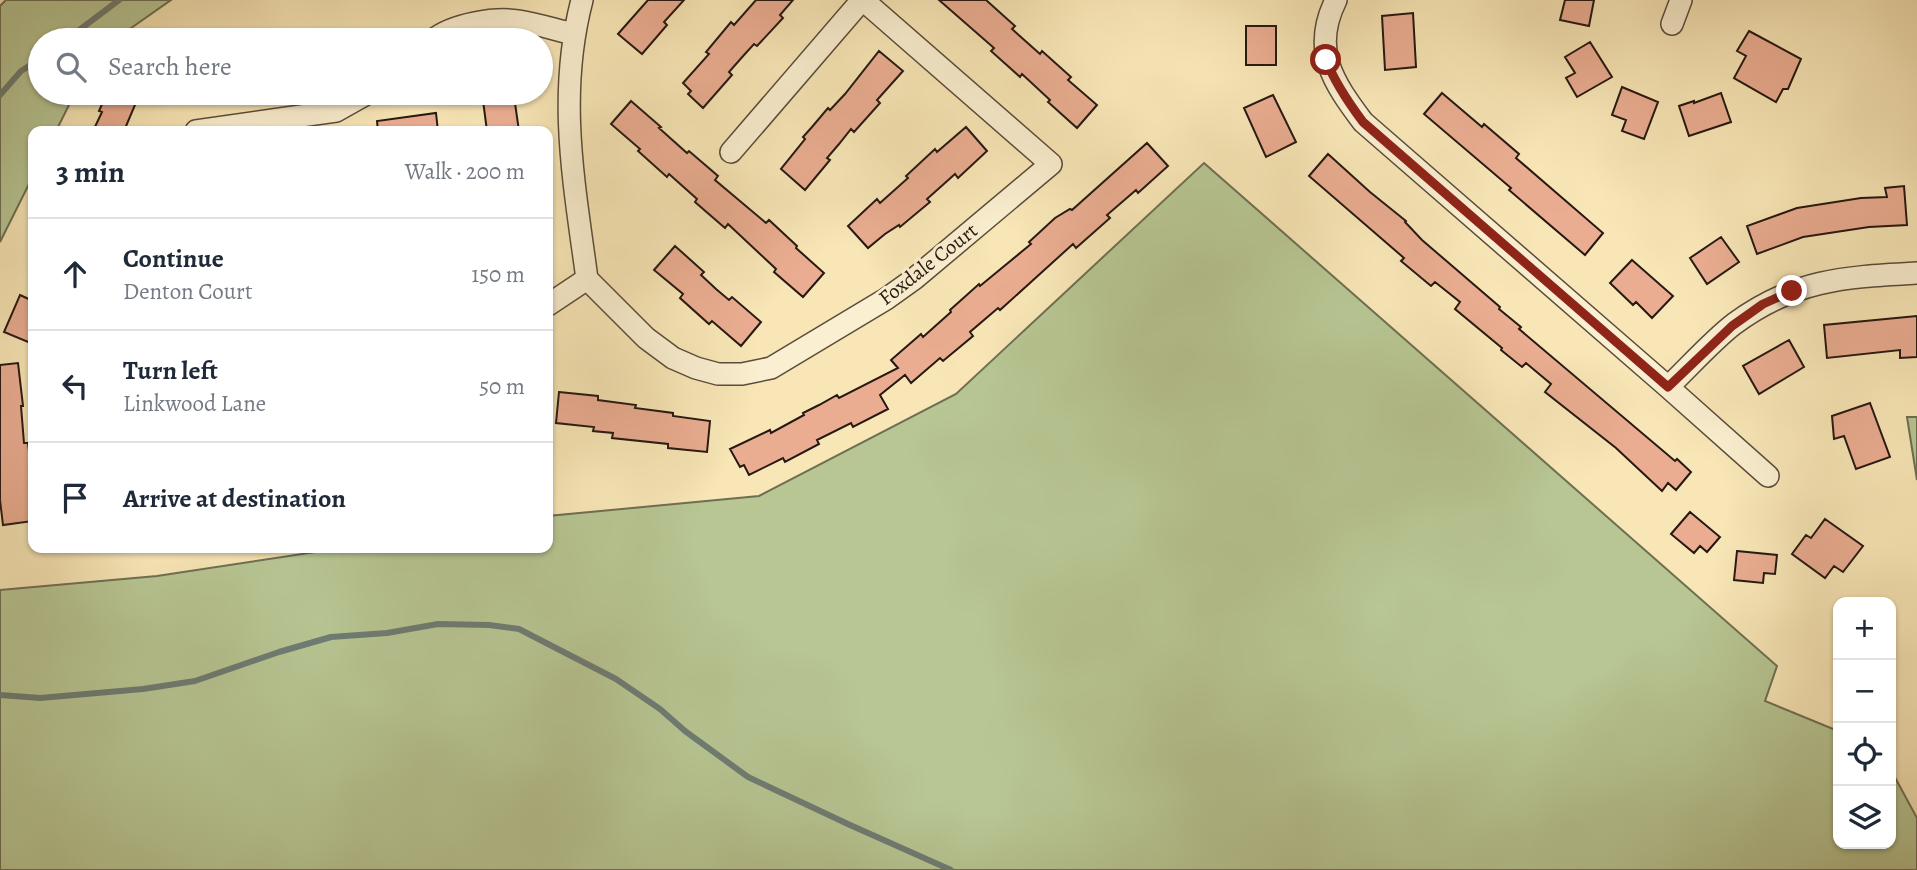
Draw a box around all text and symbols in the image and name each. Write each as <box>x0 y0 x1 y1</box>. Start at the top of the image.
search box <box>28 28 553 105</box>
route start <box>1310 44 1341 75</box>
icon: search <box>52 48 90 86</box>
text: Search here <box>108 49 232 84</box>
text: 3 min <box>56 152 125 192</box>
text: Walk · 200 m <box>405 156 525 187</box>
street label: Foxdale Court <box>873 216 983 312</box>
text: Continue <box>123 241 224 276</box>
icon: ahead <box>56 255 94 293</box>
text: 150 m <box>471 259 525 290</box>
route end <box>1776 275 1807 306</box>
text: Denton Court <box>123 276 253 307</box>
text: Turn left <box>123 353 218 388</box>
icon: left <box>56 367 94 405</box>
text: 50 m <box>479 371 525 402</box>
text: Linkwood Lane <box>123 388 266 419</box>
icon: arrive <box>56 479 94 517</box>
text: Arrive at destination <box>123 481 346 516</box>
map controls <box>1833 597 1896 849</box>
button: + <box>1833 597 1896 660</box>
button: − <box>1833 660 1896 723</box>
button: locate <box>1833 723 1896 786</box>
button: layers <box>1833 786 1896 849</box>

